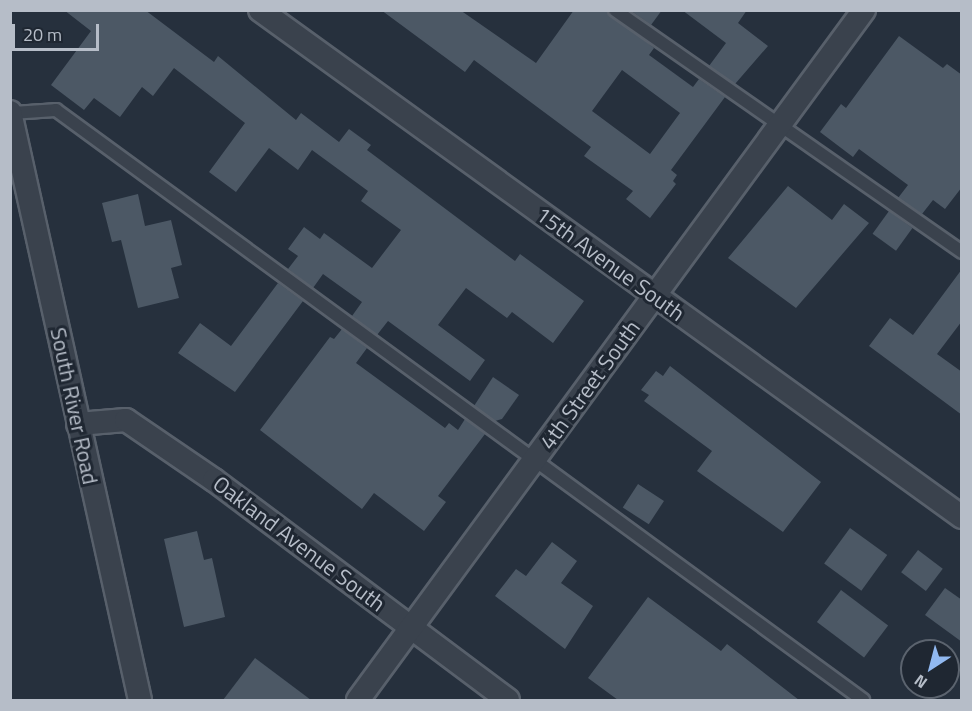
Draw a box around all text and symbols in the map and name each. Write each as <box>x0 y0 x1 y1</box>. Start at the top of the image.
scale bar <box>15 12 102 50</box>
text: 20 m <box>23 21 62 48</box>
street label: 15th Avenue South <box>530 201 690 327</box>
street label: 4th Street South <box>534 315 646 455</box>
street label: South River Road <box>45 325 103 487</box>
street label: Oakland Avenue South <box>208 471 390 617</box>
north arrow <box>900 639 960 699</box>
text: N <box>909 669 932 695</box>

